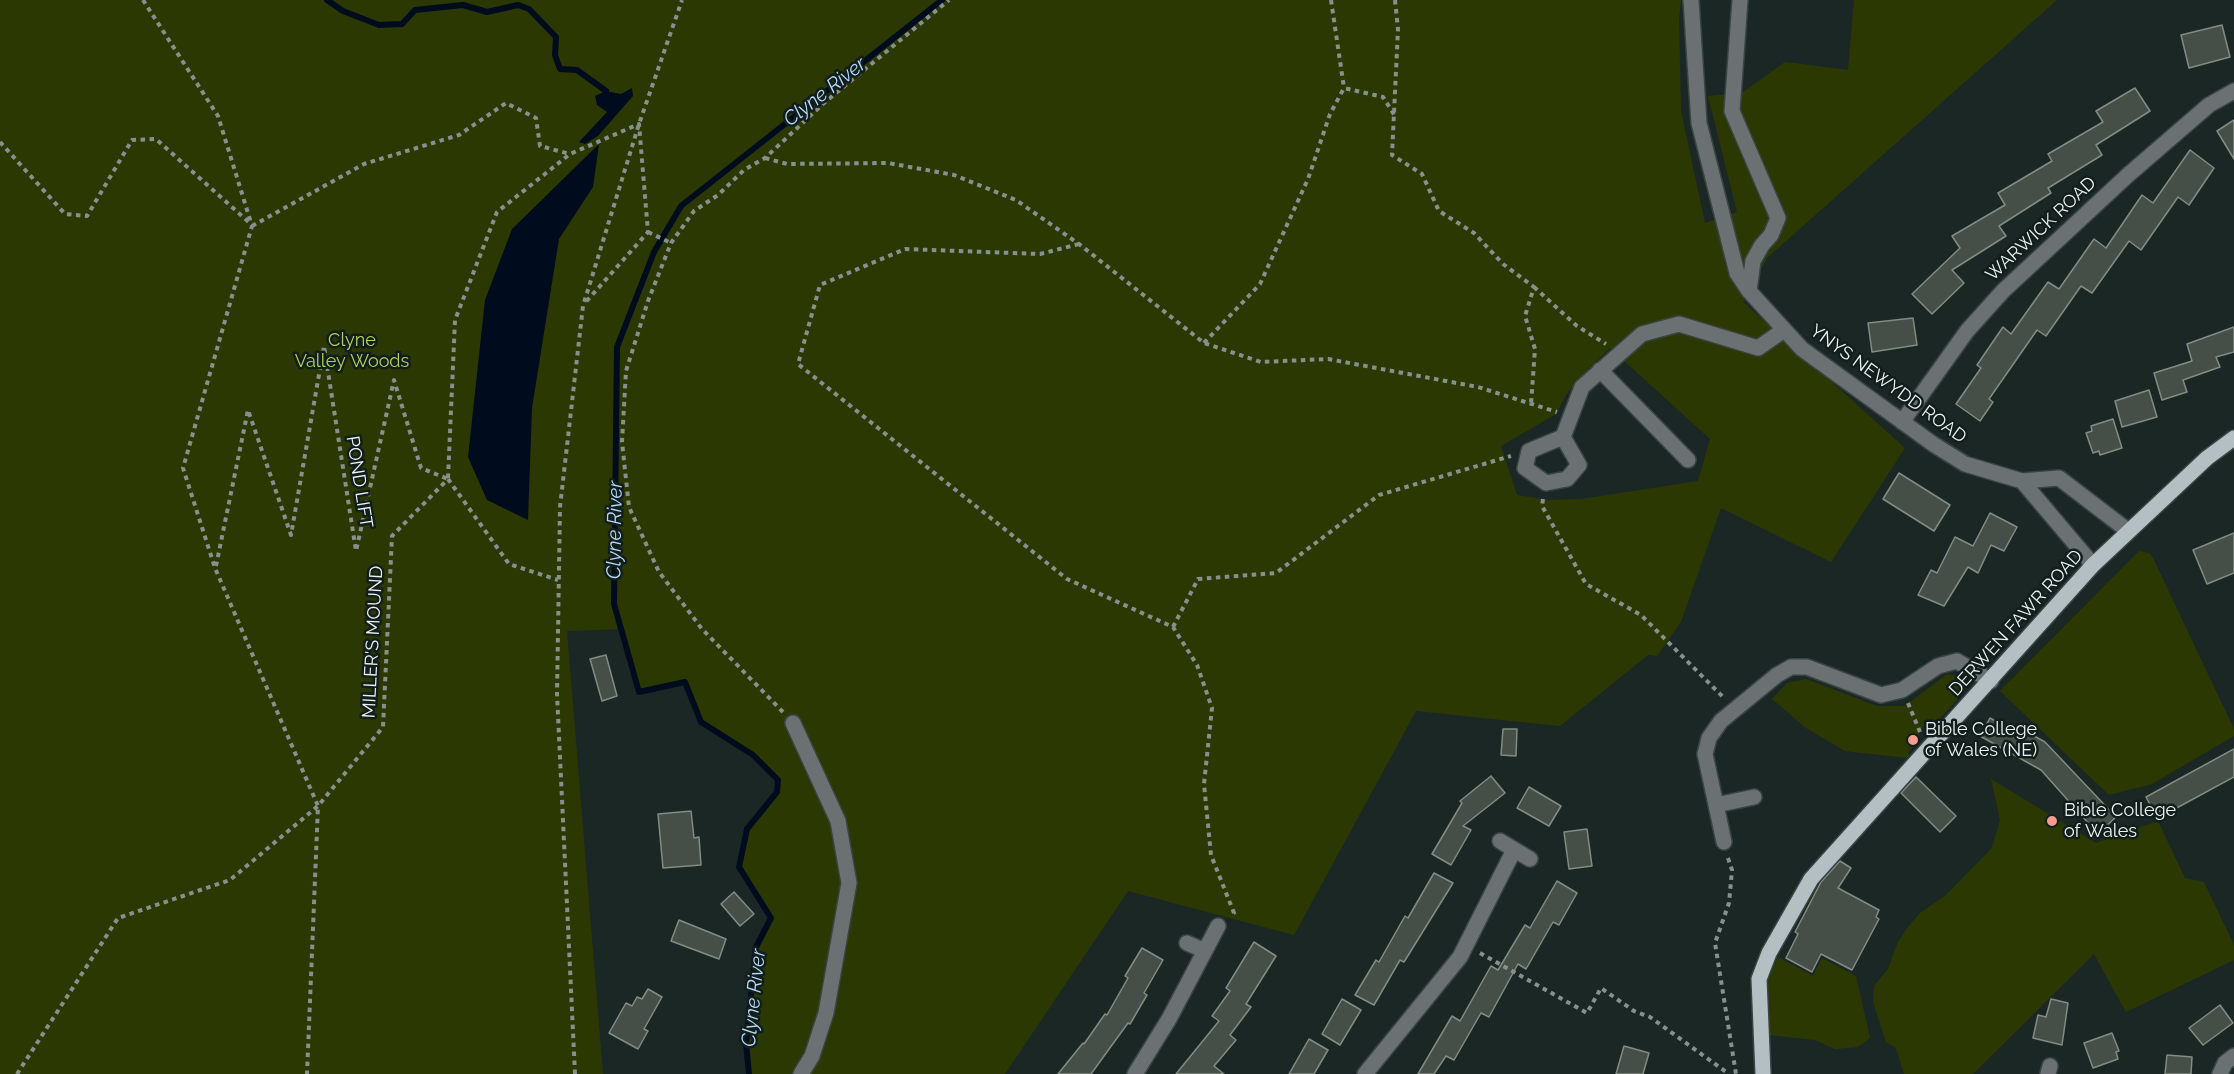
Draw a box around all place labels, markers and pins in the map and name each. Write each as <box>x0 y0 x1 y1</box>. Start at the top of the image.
place label: Bible College of Wales (NE) <box>1925 719 2037 762</box>
marker: Bible College of Wales (NE) <box>1906 733 1920 747</box>
place label: Bible College of Wales <box>2064 800 2176 842</box>
marker: Bible College of Wales <box>2045 814 2059 828</box>

